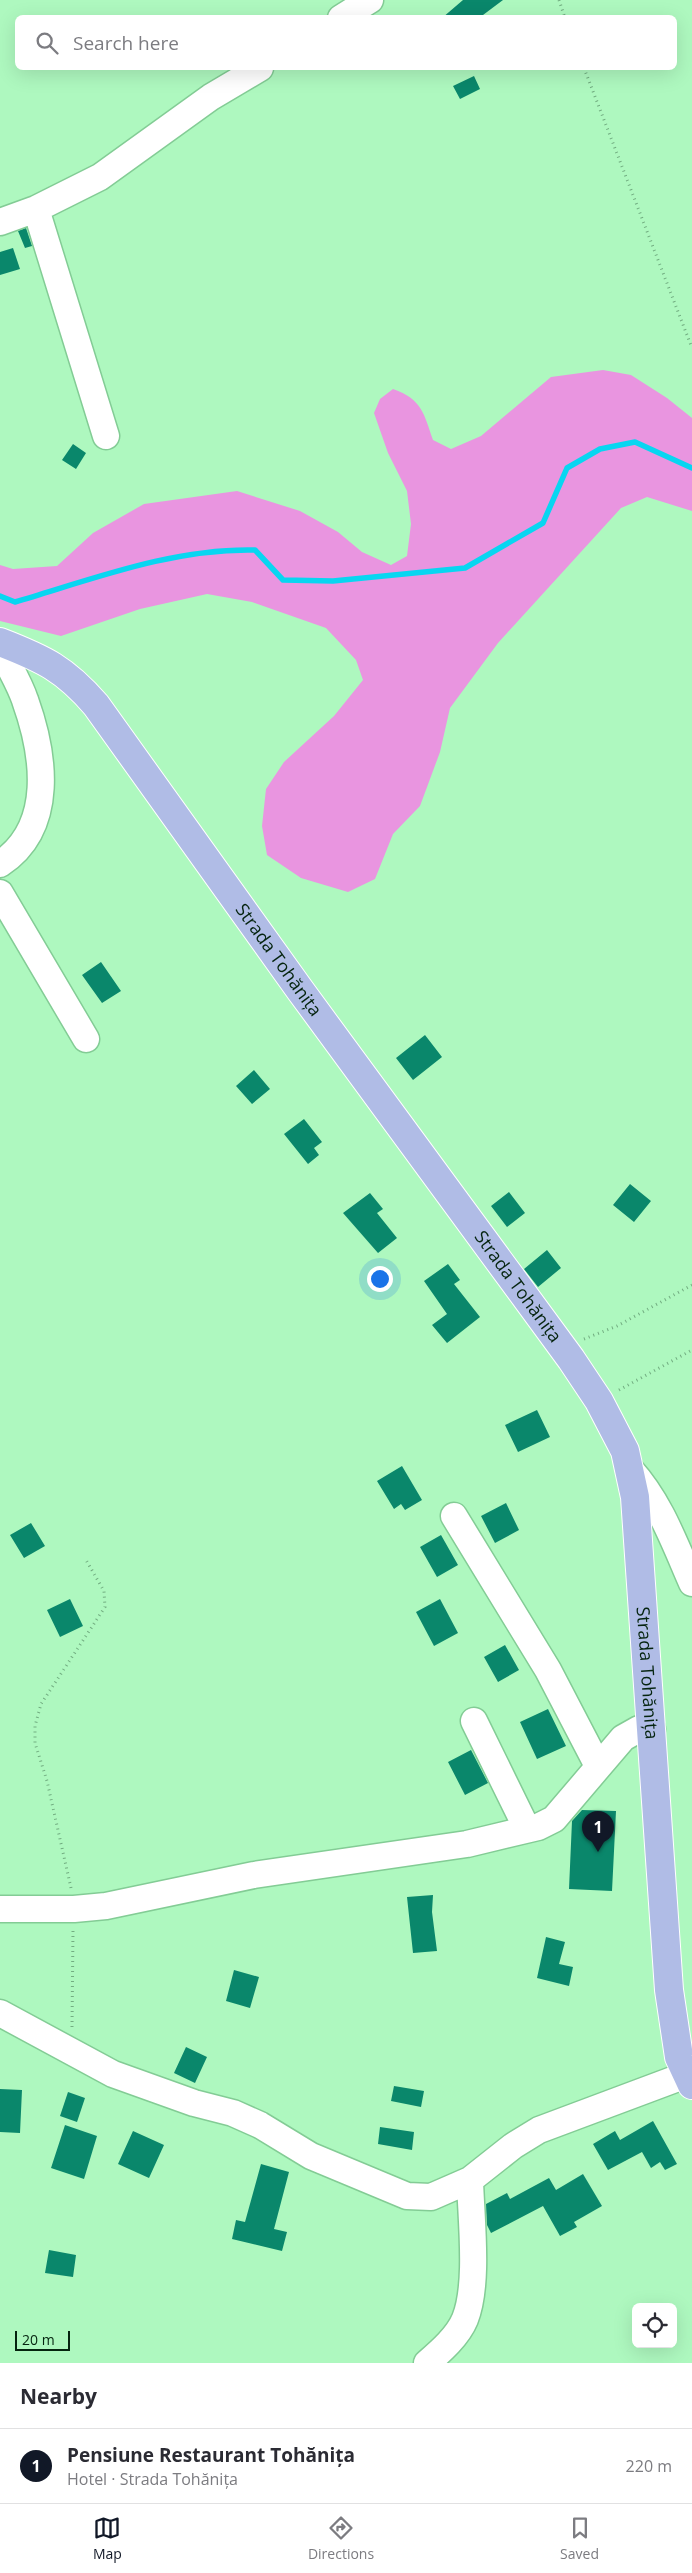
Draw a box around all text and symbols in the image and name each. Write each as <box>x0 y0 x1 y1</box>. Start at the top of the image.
search box <box>15 15 677 70</box>
icon: search <box>33 29 61 57</box>
text: Search here <box>73 30 179 56</box>
street label: Strada Tohănița <box>231 898 328 1020</box>
street label: Strada Tohănița <box>470 1225 568 1347</box>
your location <box>367 1266 393 1292</box>
street label: Strada Tohănița <box>632 1606 665 1740</box>
pin: 1 <box>582 1811 614 1852</box>
map controls <box>632 2303 677 2348</box>
button: locate <box>632 2303 677 2348</box>
scale bar <box>15 2328 70 2351</box>
text: 20 m <box>22 2330 55 2349</box>
text: Nearby <box>20 2382 97 2410</box>
text: Pensiune Restaurant Tohănița <box>67 2442 355 2468</box>
text: 1 <box>31 2455 41 2477</box>
text: 220 m <box>626 2455 672 2477</box>
text: Hotel · Strada Tohănița <box>67 2468 238 2490</box>
tab: Map <box>93 2514 122 2563</box>
tab: Directions <box>308 2514 374 2563</box>
tab: Saved <box>560 2514 599 2563</box>

